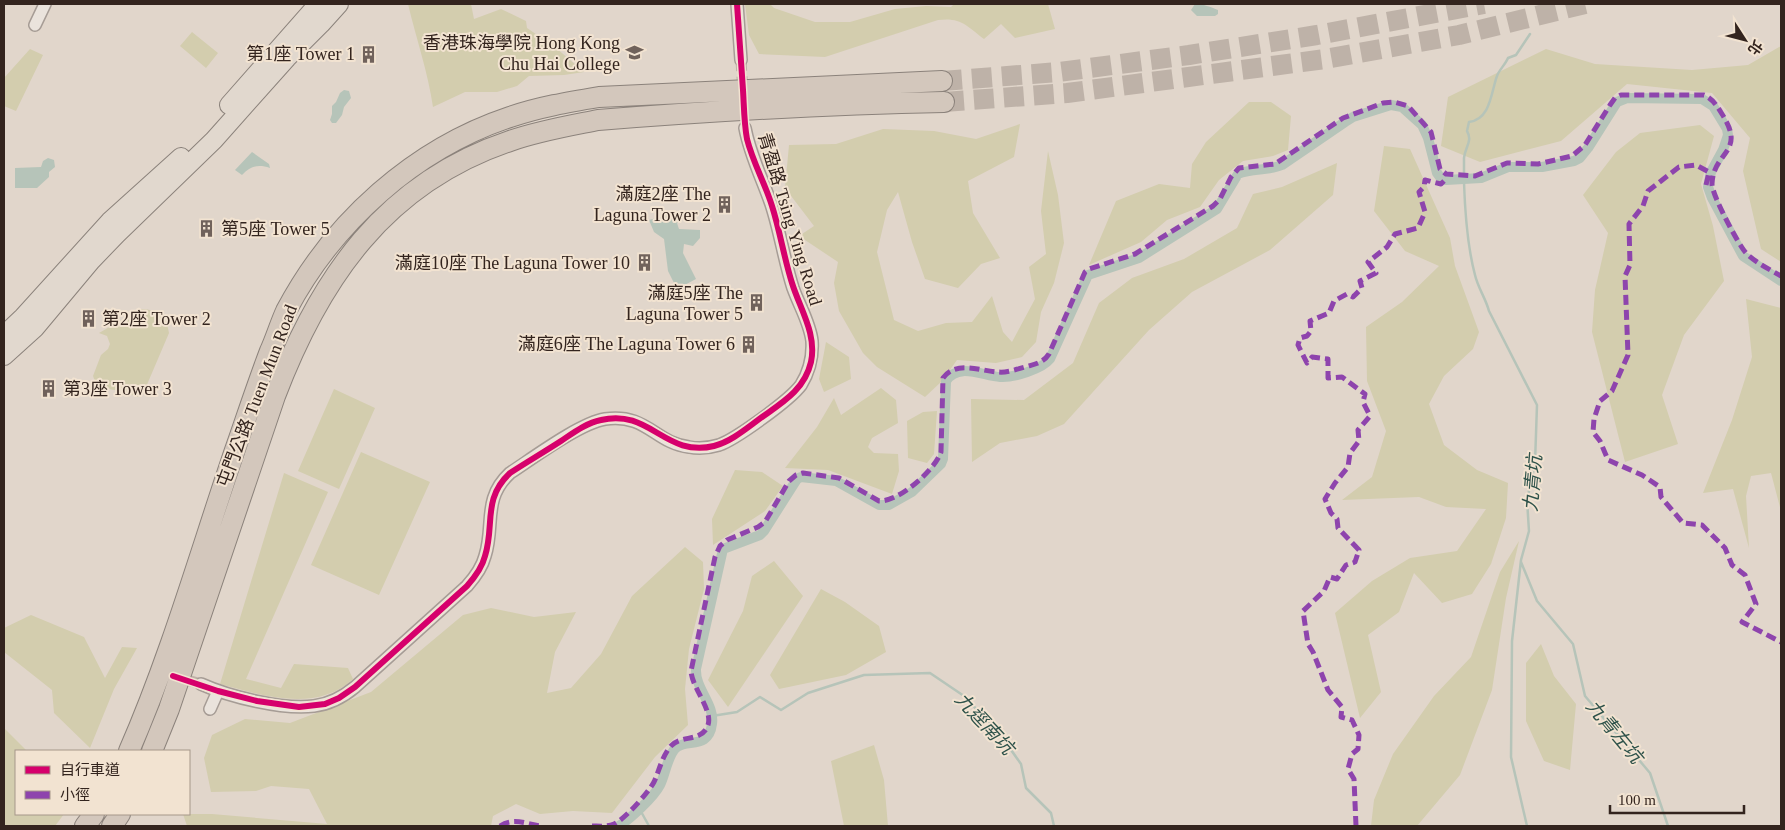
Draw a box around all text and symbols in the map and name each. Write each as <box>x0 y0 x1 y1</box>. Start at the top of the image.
north arrow <box>1720 15 1770 65</box>
place label: 香港珠海學院 Hong Kong Chu Hai College <box>423 33 620 74</box>
text: 北 <box>1745 37 1765 57</box>
school or university icon: 香港珠海學院 Hong Kong Chu Hai College <box>624 43 644 63</box>
place label: 第1座 Tower 1 <box>246 44 355 64</box>
building icon: 第1座 Tower 1 <box>359 44 379 64</box>
street label: 青盈路 Tsing Ying Road <box>754 130 826 308</box>
place label: 滿庭2座 The Laguna Tower 2 <box>594 184 711 225</box>
building icon: 滿庭2座 The Laguna Tower 2 <box>715 194 735 214</box>
building icon: 第5座 Tower 5 <box>197 219 217 239</box>
place label: 第5座 Tower 5 <box>221 219 330 239</box>
place label: 滿庭10座 The Laguna Tower 10 <box>395 253 630 273</box>
building icon: 滿庭10座 The Laguna Tower 10 <box>634 253 654 273</box>
place label: 滿庭5座 The Laguna Tower 5 <box>626 283 743 324</box>
building icon: 滿庭5座 The Laguna Tower 5 <box>747 293 767 313</box>
street label: 屯門公路 Tuen Mun Road <box>213 302 301 490</box>
building icon: 第2座 Tower 2 <box>78 309 98 329</box>
place label: 第2座 Tower 2 <box>102 309 211 329</box>
place label: 滿庭6座 The Laguna Tower 6 <box>518 334 735 354</box>
building icon: 滿庭6座 The Laguna Tower 6 <box>739 334 759 354</box>
building icon: 第3座 Tower 3 <box>39 379 59 399</box>
place label: 第3座 Tower 3 <box>63 379 172 399</box>
water label: 九青坑 <box>1520 451 1546 512</box>
water label: 九逕南坑 <box>951 688 1020 760</box>
water label: 九青左坑 <box>1582 695 1649 769</box>
legend <box>15 750 190 815</box>
text: 自行車道 <box>60 762 120 778</box>
scale bar <box>1610 782 1744 814</box>
text: 小徑 <box>60 787 90 803</box>
text: 100 m <box>1618 792 1656 808</box>

